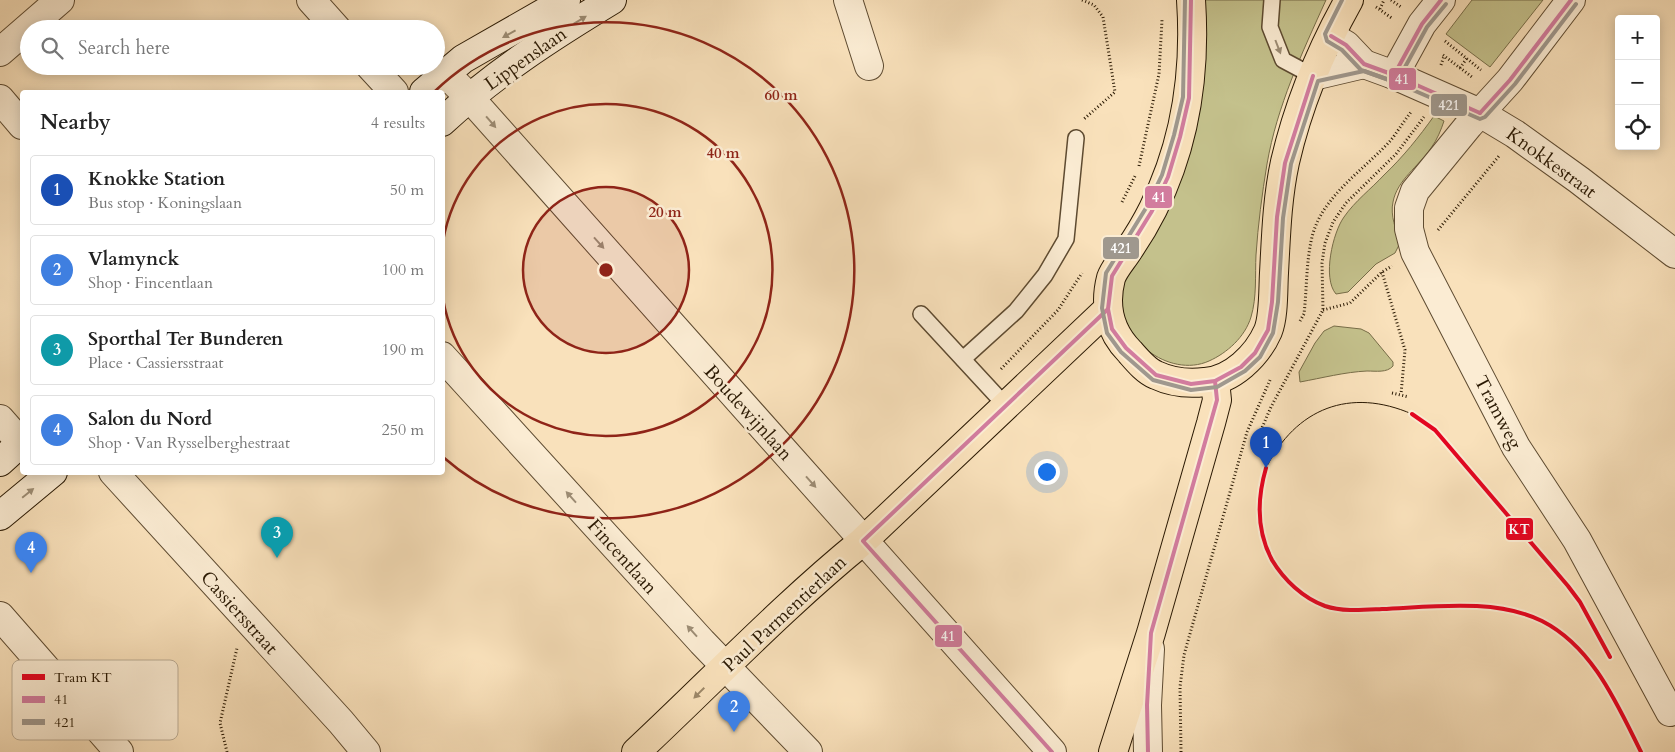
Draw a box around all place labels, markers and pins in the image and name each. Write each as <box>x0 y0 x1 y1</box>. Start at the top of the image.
centre of rings <box>597 261 615 279</box>
pin: 1 <box>1250 427 1282 468</box>
pin: 3 <box>261 517 293 558</box>
pin: 4 <box>15 532 47 573</box>
pin: 2 <box>718 691 750 732</box>

